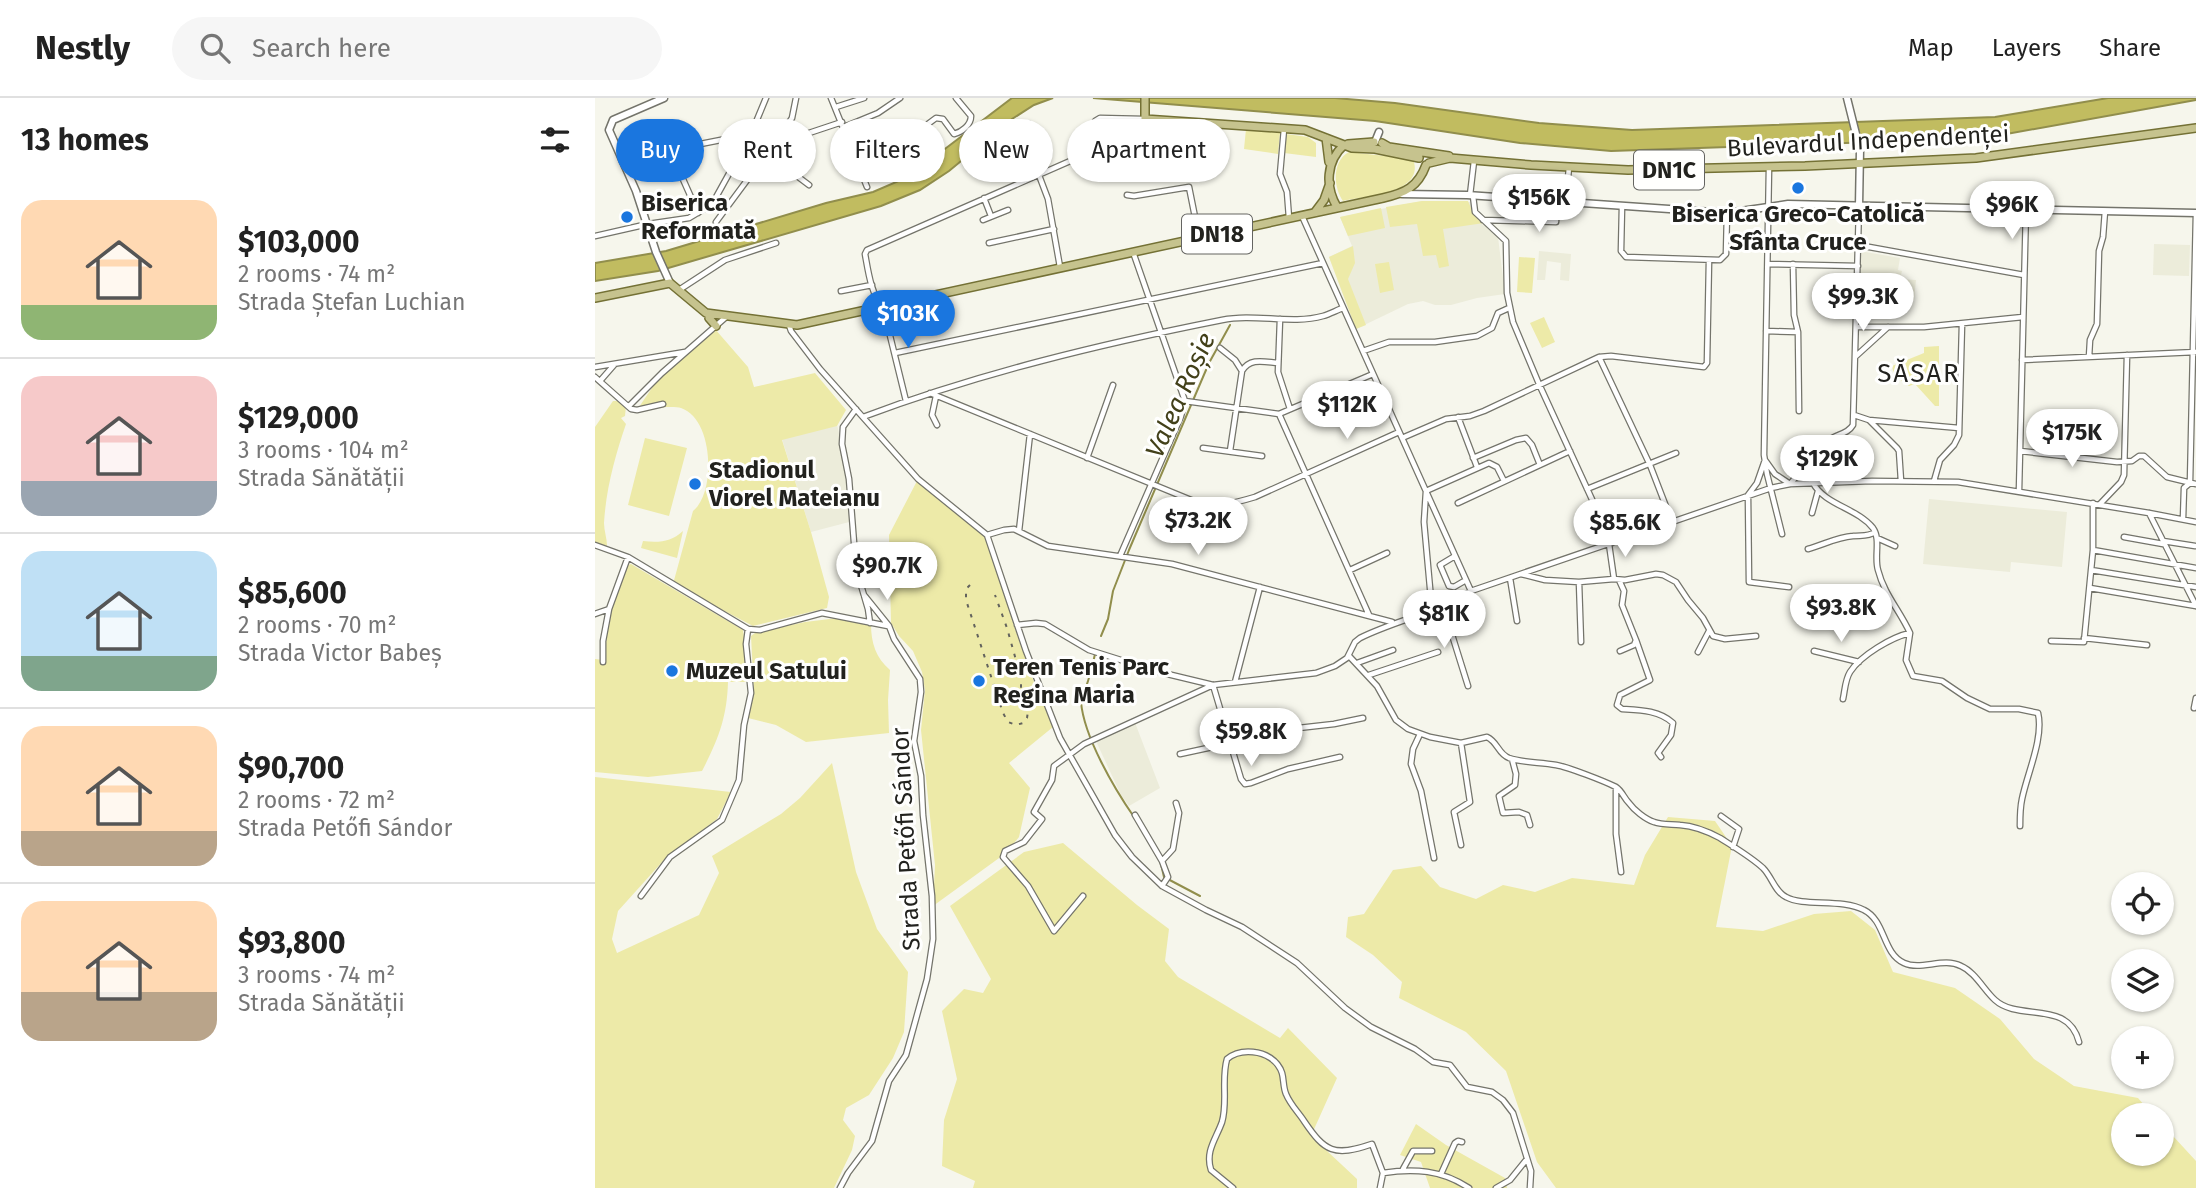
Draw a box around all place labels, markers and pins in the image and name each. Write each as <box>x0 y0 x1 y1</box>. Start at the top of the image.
pin: $156K <box>1490 174 1588 234</box>
marker: Biserica Greco-Catolică Sfânta Cruce <box>1790 180 1806 196</box>
pin: $96K <box>1971 181 2053 241</box>
place label: Biserica Reformată <box>641 189 756 245</box>
place label: Biserica Greco-Catolică Sfânta Cruce <box>1671 200 1925 256</box>
marker: Biserica Reformată <box>619 209 635 225</box>
pin: $99.3K <box>1806 274 1920 333</box>
pin: $103K <box>859 290 957 350</box>
pin: $112K <box>1298 382 1396 441</box>
pin: $175K <box>2023 410 2121 469</box>
pin: $129K <box>1778 436 1876 495</box>
place label: Stadionul Viorel Mateianu <box>708 456 880 512</box>
marker: Stadionul Viorel Mateianu <box>687 476 703 492</box>
pin: $73.2K <box>1141 498 1255 557</box>
pin: $85.6K <box>1568 500 1682 559</box>
pin: $90.7K <box>830 542 944 602</box>
pin: $93.8K <box>1784 584 1898 644</box>
pin: $81K <box>1403 590 1485 650</box>
place label: Teren Tenis Parc Regina Maria <box>993 653 1170 709</box>
place label: Muzeul Satului <box>686 657 847 685</box>
marker: Muzeul Satului <box>664 663 680 679</box>
marker: Teren Tenis Parc Regina Maria <box>971 673 987 689</box>
pin: $59.8K <box>1194 708 1308 768</box>

